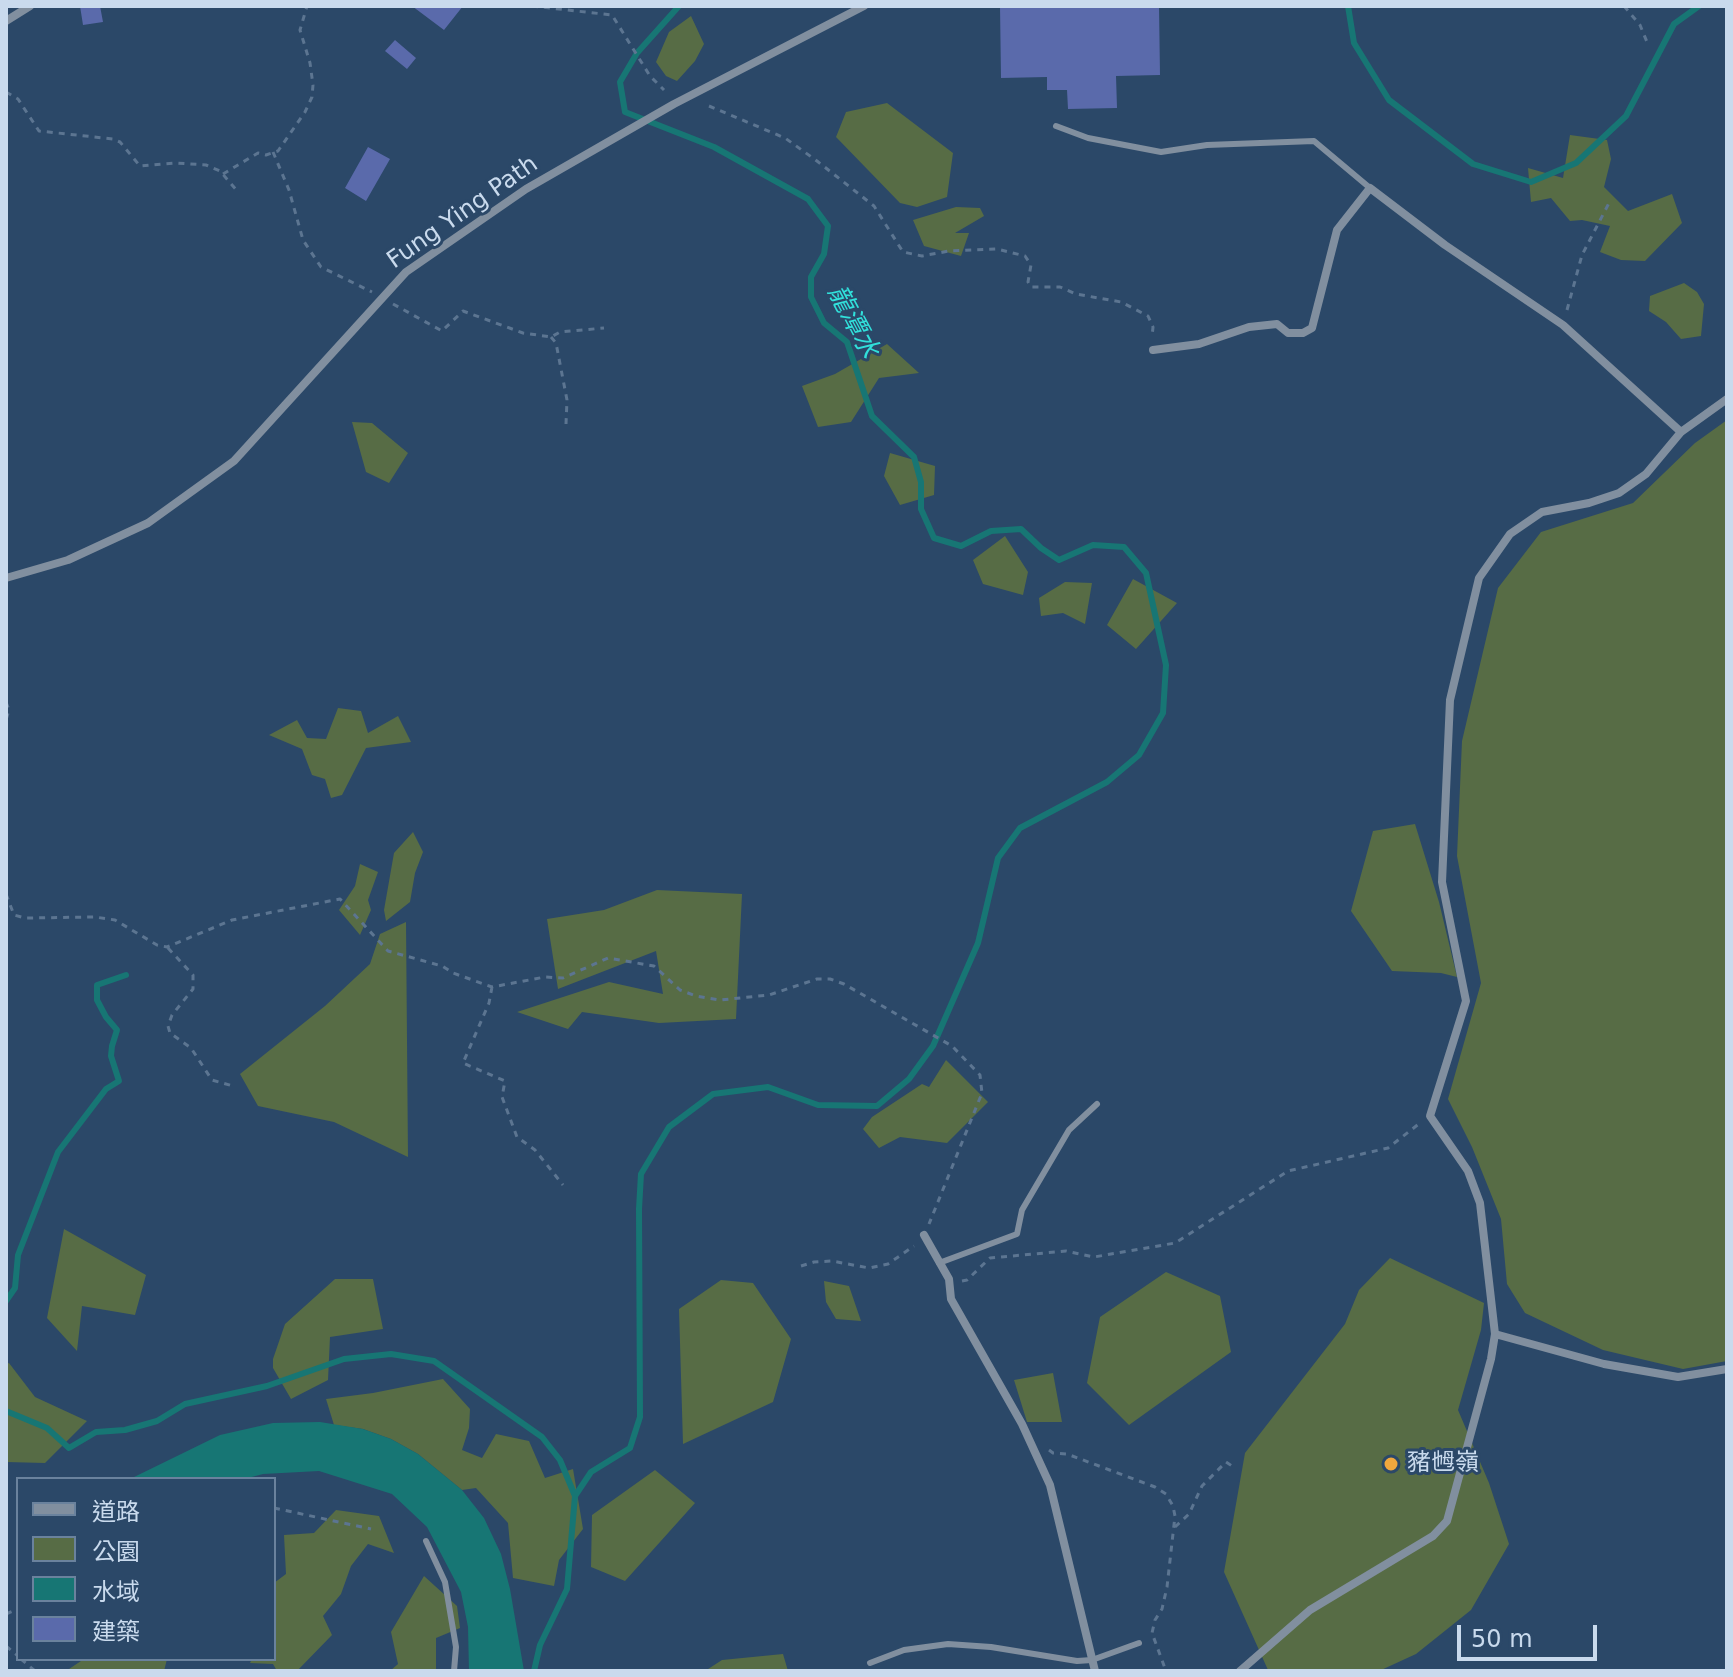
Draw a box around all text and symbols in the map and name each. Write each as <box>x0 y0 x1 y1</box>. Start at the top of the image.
street label: Fung Ying Path <box>382 150 544 276</box>
water label: 龍潭水 <box>820 280 884 364</box>
place label: 豬乸嶺 <box>1407 1450 1479 1478</box>
marker: 豬乸嶺 <box>1382 1455 1400 1473</box>
legend <box>16 1477 276 1661</box>
text: 道路 <box>92 1498 140 1526</box>
text: 公園 <box>92 1538 140 1566</box>
text: 水域 <box>92 1578 140 1606</box>
scale bar <box>1461 1609 1601 1659</box>
text: 建築 <box>92 1618 140 1646</box>
text: 50 m <box>1471 1625 1533 1653</box>

